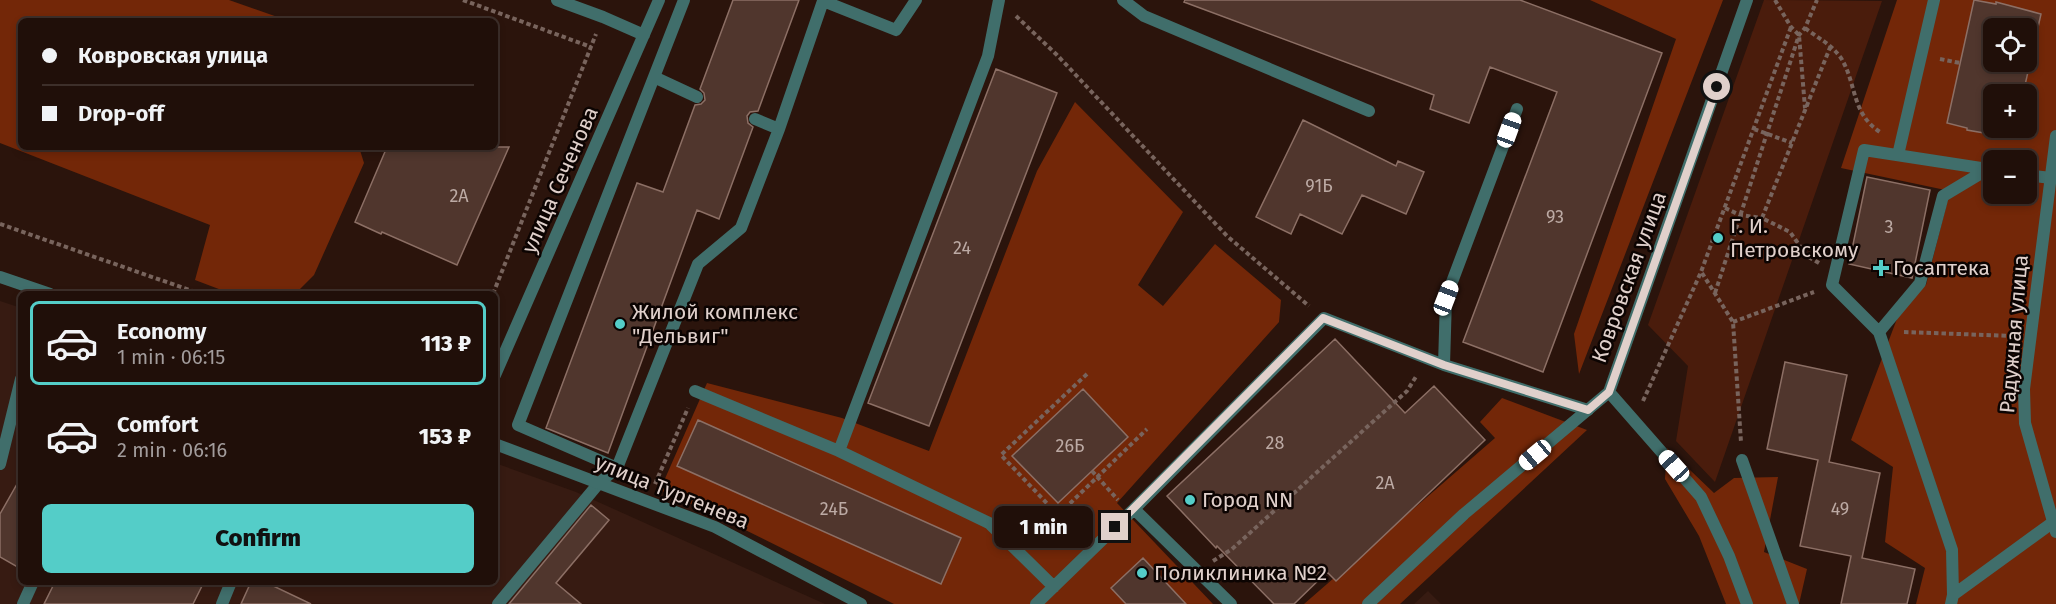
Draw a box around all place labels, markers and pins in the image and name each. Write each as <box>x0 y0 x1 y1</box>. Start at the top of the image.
place label: Г. И. Петровскому <box>1730 213 1859 263</box>
marker: Г. И. Петровскому <box>1711 231 1725 245</box>
place label: Госаптека <box>1893 255 1990 281</box>
marker: Госаптека <box>1874 261 1888 275</box>
place label: Жилой комплекс "Дельвиг" <box>632 299 798 349</box>
marker: Жилой комплекс "Дельвиг" <box>613 317 627 331</box>
place label: Город NN <box>1202 487 1293 513</box>
marker: Город NN <box>1183 493 1197 507</box>
place label: Поликлиника №2 <box>1154 560 1327 586</box>
marker: Поликлиника №2 <box>1135 566 1149 580</box>

